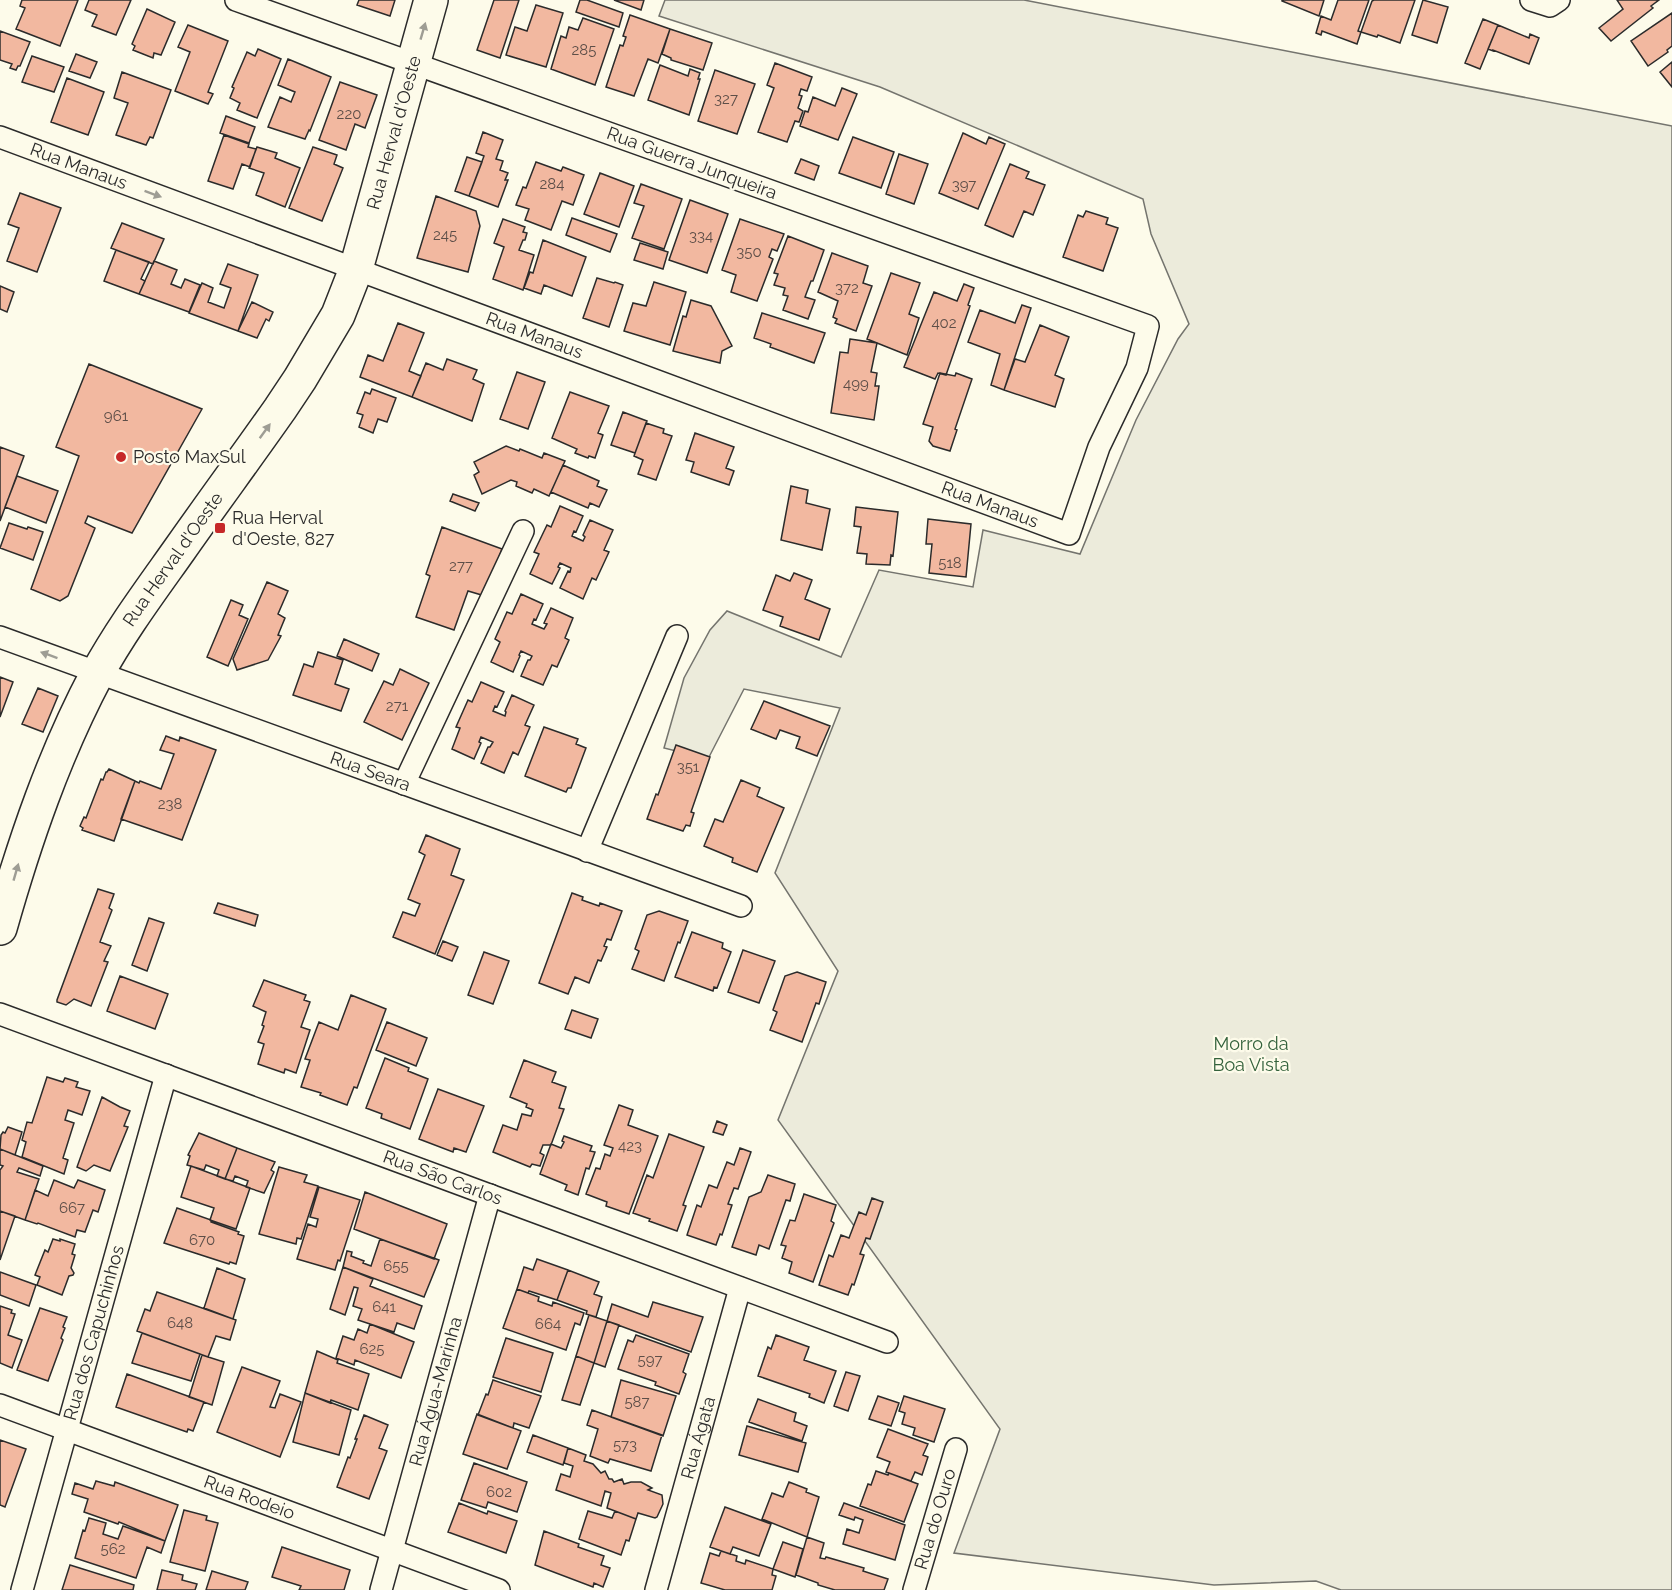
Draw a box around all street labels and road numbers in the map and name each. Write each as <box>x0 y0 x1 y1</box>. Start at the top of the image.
street label: Rua Herval d'Oeste <box>362 53 425 212</box>
street label: Rua Guerra Junqueira <box>604 122 780 203</box>
street label: Rua Manaus <box>27 138 131 193</box>
street label: Rua Manaus <box>483 307 586 363</box>
street label: Rua Manaus <box>939 477 1042 532</box>
street label: Rua Herval d'Oeste <box>118 488 227 630</box>
street label: Rua Seara <box>327 747 414 795</box>
street label: Rua São Carlos <box>380 1146 506 1209</box>
street label: Rua dos Capuchinhos <box>59 1243 128 1423</box>
street label: Rua Água-Marinha <box>405 1314 466 1468</box>
street label: Rua Ágata <box>676 1394 719 1481</box>
street label: Rua do Ouro <box>910 1466 960 1572</box>
street label: Rua Rodeio <box>201 1471 298 1524</box>

